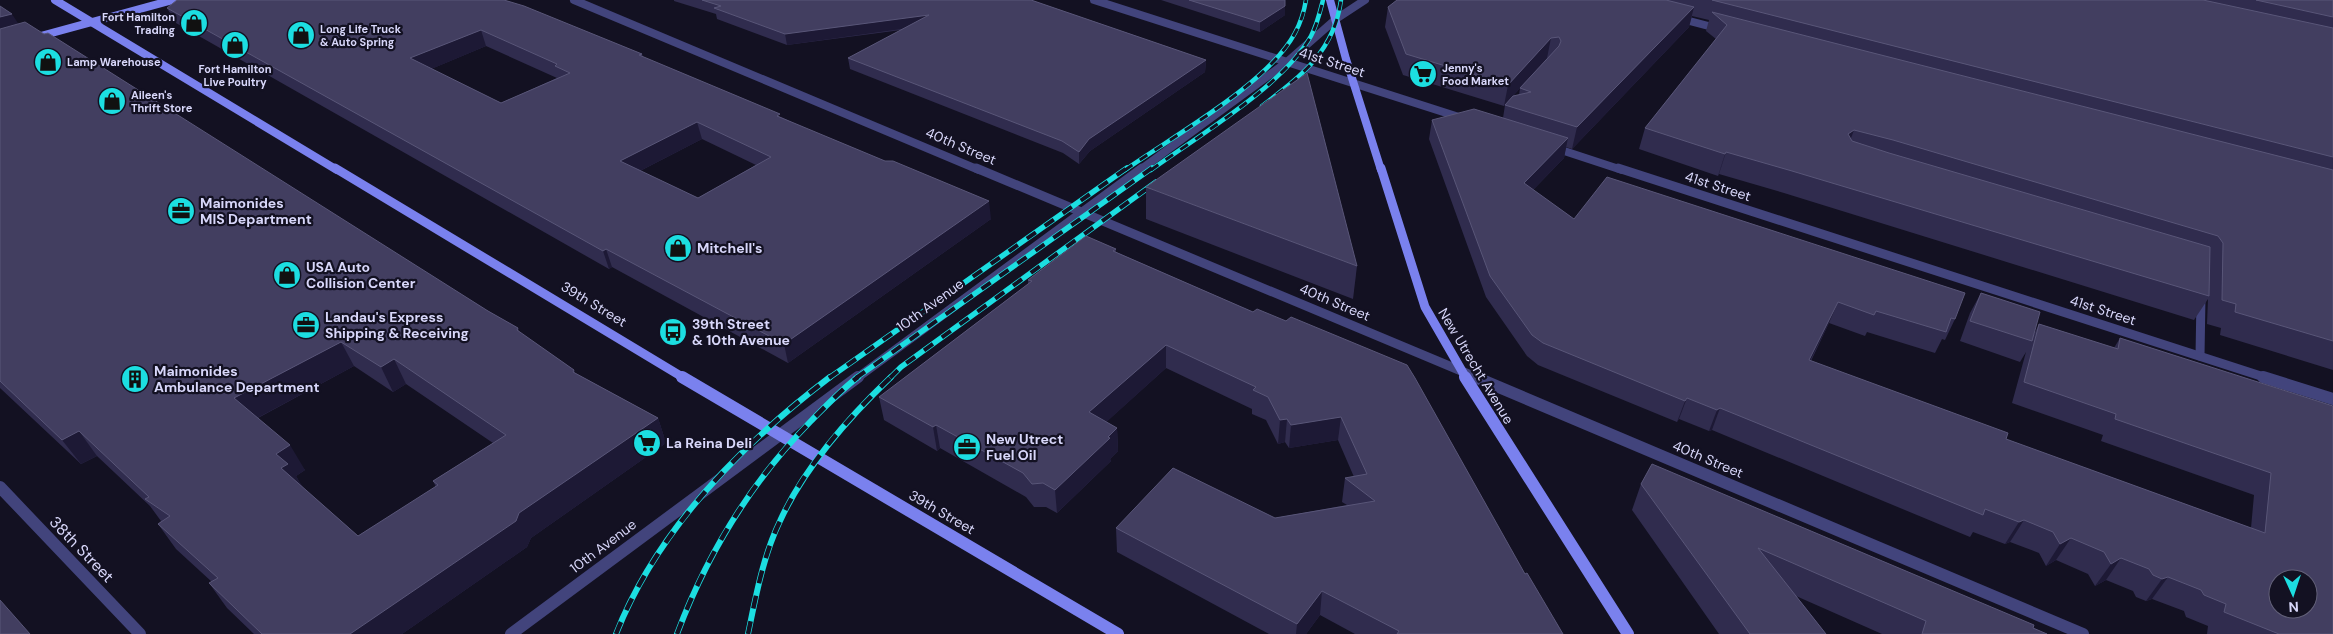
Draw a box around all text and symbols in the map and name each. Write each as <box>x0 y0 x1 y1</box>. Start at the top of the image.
shop icon: Fort Hamilton Trading <box>179 8 209 38</box>
place label: Fort Hamilton Trading <box>102 10 175 37</box>
shop icon: Long Life Truck & Auto Spring <box>286 20 316 50</box>
place label: Long Life Truck & Auto Spring <box>320 22 402 49</box>
shop icon: Fort Hamilton Live Poultry <box>220 30 250 60</box>
street label: 41st Street <box>1297 43 1367 81</box>
shop icon: Lamp Warehouse <box>33 47 63 77</box>
place label: Lamp Warehouse <box>67 55 161 69</box>
supermarket icon: Jenny's Food Market <box>1408 59 1438 89</box>
place label: Jenny's Food Market <box>1442 61 1509 88</box>
place label: Fort Hamilton Live Poultry <box>198 62 272 89</box>
shop icon: Aileen's Thrift Store <box>97 86 127 116</box>
place label: Aileen's Thrift Store <box>131 88 193 115</box>
street label: 40th Street <box>923 123 999 169</box>
street label: 41st Street <box>1683 167 1753 205</box>
place label: Maimonides MIS Department <box>200 194 312 228</box>
office icon: Maimonides MIS Department <box>166 196 196 226</box>
shop icon: Mitchell's <box>663 233 693 263</box>
place label: Mitchell's <box>697 239 762 257</box>
place label: USA Auto Collision Center <box>306 258 416 292</box>
shop icon: USA Auto Collision Center <box>272 260 302 290</box>
street label: 10th Avenue <box>893 275 967 335</box>
street label: 39th Street <box>558 277 630 331</box>
street label: 40th Street <box>1297 279 1373 325</box>
street label: 41st Street <box>2068 291 2138 329</box>
street label: New Utrecht Avenue <box>1434 305 1518 427</box>
place label: Landau's Express Shipping & Receiving <box>325 308 469 342</box>
office icon: Landau's Express Shipping & Receiving <box>291 310 321 340</box>
place label: 39th Street & 10th Avenue <box>692 315 790 349</box>
bus stop icon: 39th Street & 10th Avenue <box>658 317 688 347</box>
place label: Maimonides Ambulance Department <box>154 362 319 396</box>
building icon: Maimonides Ambulance Department <box>120 364 150 394</box>
supermarket icon: La Reina Deli <box>632 428 662 458</box>
place label: New Utrect Fuel Oil <box>986 430 1063 464</box>
office icon: New Utrect Fuel Oil <box>952 432 982 462</box>
place label: La Reina Deli <box>666 434 752 452</box>
street label: 40th Street <box>1670 436 1746 482</box>
street label: 39th Street <box>906 486 978 538</box>
street label: 38th Street <box>45 512 118 587</box>
street label: 10th Avenue <box>566 515 640 577</box>
north arrow <box>2268 569 2318 619</box>
text: N <box>2288 598 2299 616</box>

